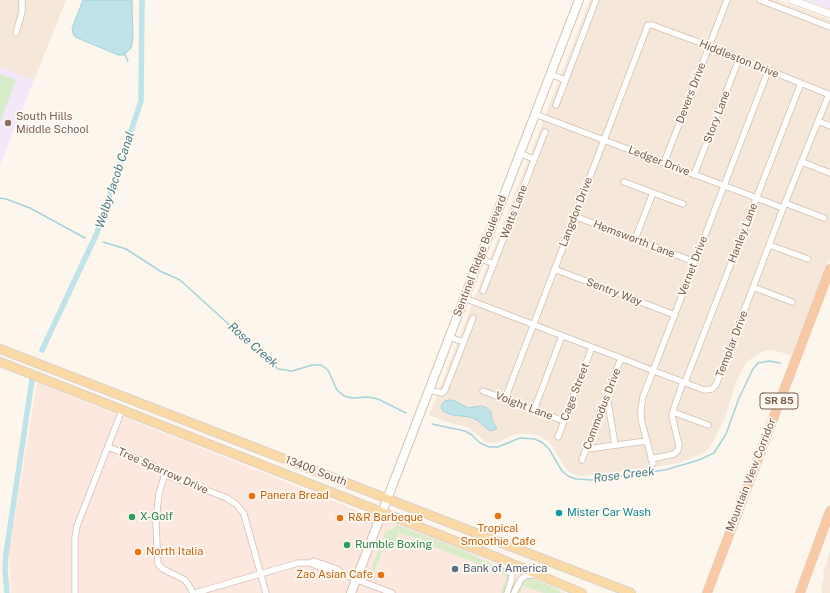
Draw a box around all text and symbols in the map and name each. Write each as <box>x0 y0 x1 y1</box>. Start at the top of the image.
street label: Hiddleston Drive <box>697 37 781 81</box>
street label: Devers Drive <box>673 61 709 125</box>
street label: Story Lane <box>701 89 733 145</box>
place label: South Hills Middle School <box>16 110 89 136</box>
marker: South Hills Middle School <box>3 118 13 128</box>
water label: Welby Jacob Canal <box>93 130 137 230</box>
street label: Ledger Drive <box>626 143 692 179</box>
street label: Langdon Drive <box>557 175 595 249</box>
street label: Watts Lane <box>498 183 530 241</box>
street label: Sentinel Ridge Boulevard <box>451 193 509 319</box>
street label: Hanley Lane <box>725 201 761 265</box>
street label: Hemsworth Lane <box>591 217 677 261</box>
street label: Vernet Drive <box>676 234 710 298</box>
street label: Sentry Way <box>584 275 644 309</box>
street label: Templar Drive <box>713 309 751 379</box>
water label: Rose Creek <box>225 319 281 371</box>
street label: Cage Street <box>558 361 592 423</box>
street label: Commodus Drive <box>580 366 624 452</box>
street label: Voight Lane <box>493 389 555 423</box>
road number: SR 85 <box>760 393 798 409</box>
street label: Mountain View Corridor <box>723 416 779 534</box>
street label: Tree Sparrow Drive <box>116 445 210 497</box>
street label: 13400 South <box>283 453 349 489</box>
water label: Rose Creek <box>593 464 655 486</box>
place label: Panera Bread <box>260 489 329 503</box>
marker: Panera Bread <box>247 491 257 501</box>
place label: Mister Car Wash <box>567 506 651 520</box>
marker: Mister Car Wash <box>554 508 564 518</box>
place label: X-Golf <box>140 510 173 524</box>
place label: R&R Barbeque <box>348 511 423 525</box>
marker: Tropical Smoothie Cafe <box>493 511 503 521</box>
marker: X-Golf <box>127 512 137 522</box>
marker: R&R Barbeque <box>335 513 345 523</box>
place label: Tropical Smoothie Cafe <box>460 522 536 548</box>
place label: Rumble Boxing <box>355 538 432 552</box>
marker: Rumble Boxing <box>342 540 352 550</box>
place label: North Italia <box>146 545 203 559</box>
marker: North Italia <box>133 547 143 557</box>
place label: Bank of America <box>463 562 547 576</box>
marker: Bank of America <box>450 564 460 574</box>
place label: Zao Asian Cafe <box>296 568 373 582</box>
marker: Zao Asian Cafe <box>376 570 386 580</box>

